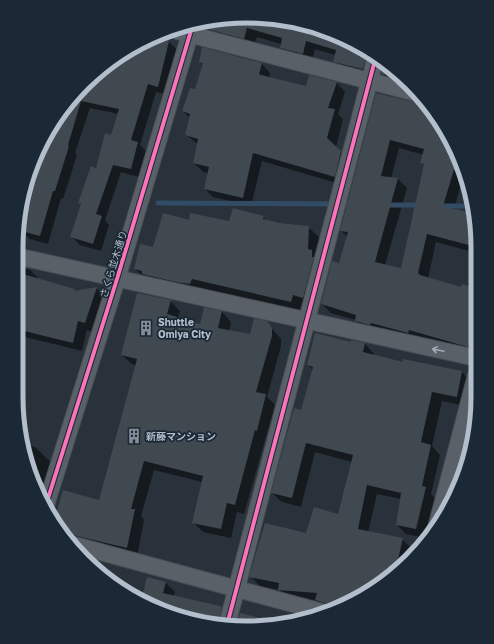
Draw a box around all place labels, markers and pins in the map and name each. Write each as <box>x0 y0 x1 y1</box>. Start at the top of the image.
place label: Shuttle Omiya City <box>158 316 211 340</box>
building icon: Shuttle Omiya City <box>137 319 155 337</box>
building icon: 新藤マンション <box>125 427 143 445</box>
place label: 新藤マンション <box>146 430 216 442</box>

